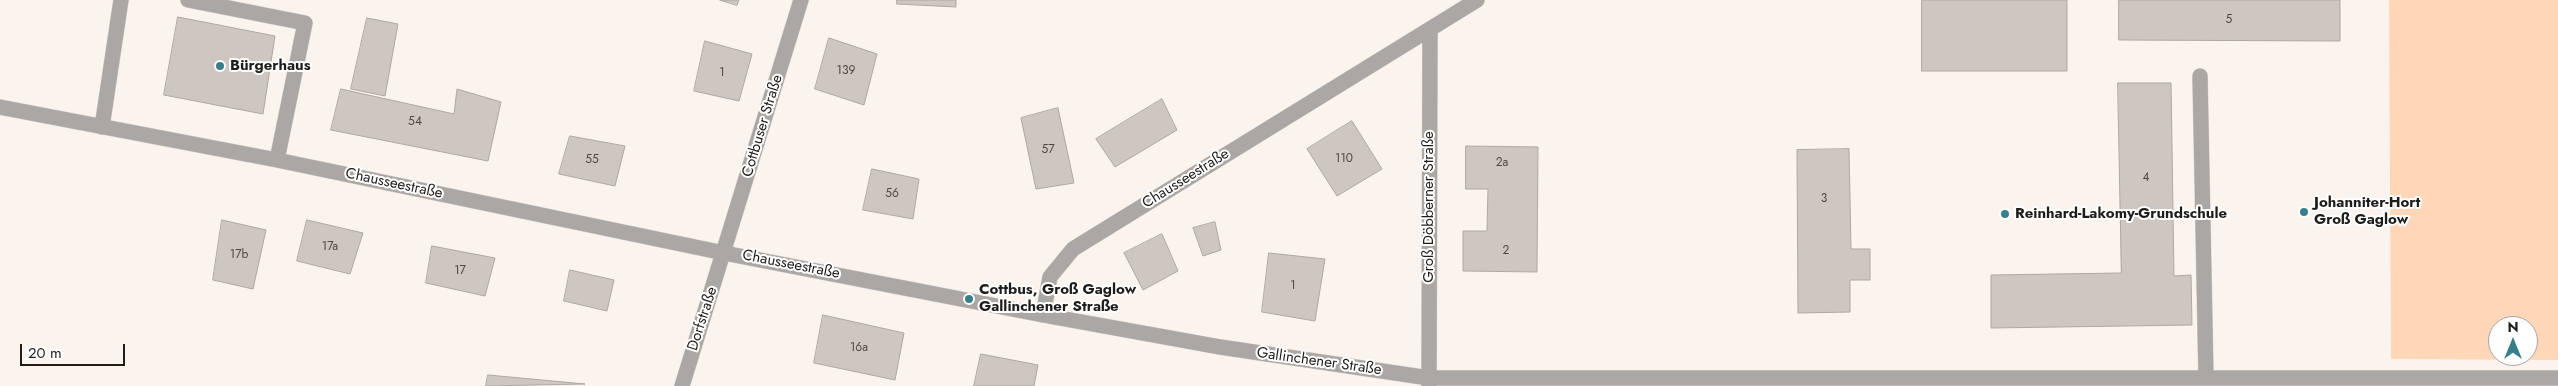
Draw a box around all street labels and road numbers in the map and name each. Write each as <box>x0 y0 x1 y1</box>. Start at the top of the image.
street label: Cottbuser Straße <box>739 73 787 179</box>
street label: Groß Döbberner Straße <box>1420 131 1438 283</box>
street label: Chausseestraße <box>1139 145 1233 213</box>
street label: Chausseestraße <box>344 165 444 203</box>
street label: Chausseestraße <box>741 247 841 283</box>
street label: Dorfstraße <box>684 285 722 353</box>
street label: Gallinchener Straße <box>1255 344 1383 380</box>

